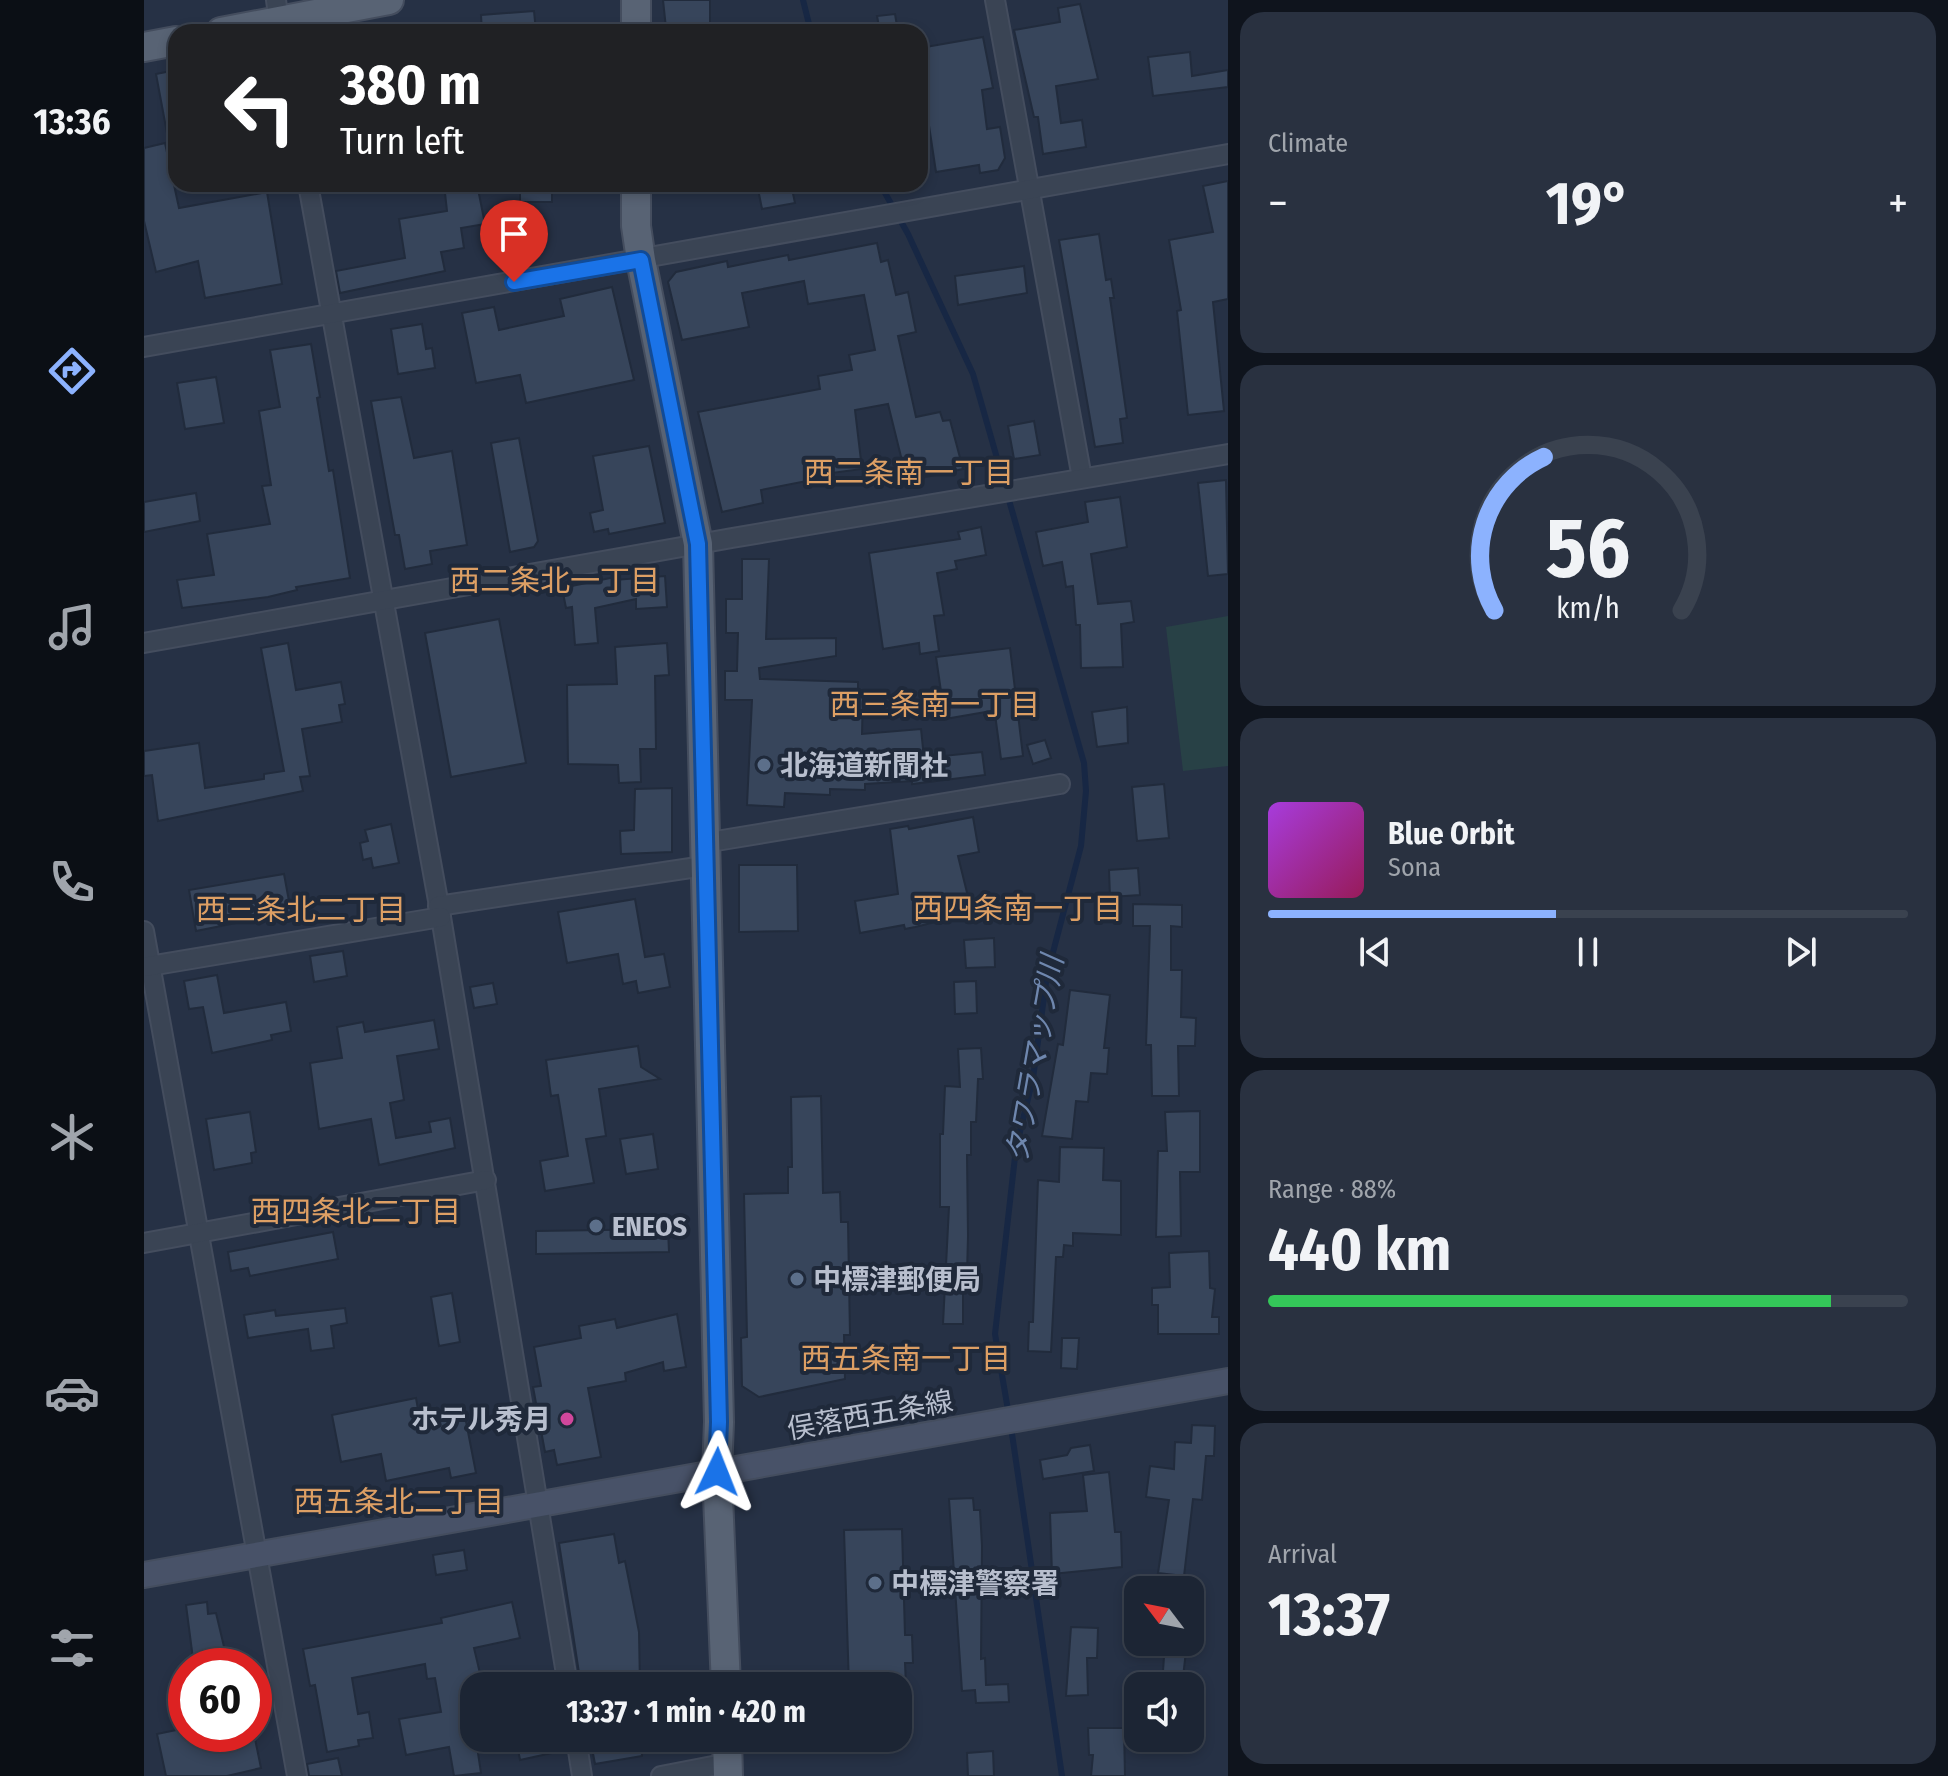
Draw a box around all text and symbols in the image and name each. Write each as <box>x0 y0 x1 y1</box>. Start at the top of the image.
text: 380 m <box>340 52 481 119</box>
icon: left <box>208 56 312 160</box>
text: 13:36 <box>34 100 110 144</box>
text: Turn left <box>340 120 464 164</box>
text: Climate <box>1268 128 1348 159</box>
text: 19° <box>1546 168 1630 240</box>
text: − <box>1268 177 1288 230</box>
text: + <box>1888 177 1908 230</box>
pin <box>480 200 548 282</box>
icon: arrive <box>492 212 536 256</box>
icon: directions <box>44 343 100 399</box>
district label: 西二条南一丁目 <box>804 455 1014 491</box>
text: 56 <box>1546 499 1630 599</box>
district label: 西二条北一丁目 <box>450 563 660 599</box>
text: km/h <box>1556 591 1620 626</box>
icon: music <box>44 599 100 655</box>
district label: 西三条南一丁目 <box>830 687 1040 723</box>
place label: 北海道新聞社 <box>780 749 948 782</box>
marker: 北海道新聞社 <box>755 756 773 774</box>
text: Blue Orbit <box>1388 816 1514 852</box>
text: Sona <box>1388 852 1441 883</box>
icon: phone <box>44 854 100 910</box>
district label: 西四条南一丁目 <box>913 891 1123 927</box>
district label: 西三条北二丁目 <box>196 892 406 928</box>
icon: previous <box>1353 930 1397 974</box>
icon: pause <box>1566 930 1610 974</box>
icon: next <box>1779 930 1823 974</box>
water label: タワラマップ川 <box>999 950 1071 1166</box>
icon: climate <box>44 1109 100 1165</box>
text: Range · 88% <box>1268 1174 1396 1205</box>
district label: 西四条北二丁目 <box>251 1194 461 1230</box>
place label: ENEOS <box>612 1210 687 1243</box>
text: 440 km <box>1268 1214 1451 1286</box>
marker: ENEOS <box>587 1217 605 1235</box>
place label: 中標津郵便局 <box>813 1263 981 1296</box>
marker: 中標津郵便局 <box>788 1270 806 1288</box>
district label: 西五条南一丁目 <box>801 1341 1011 1377</box>
icon: car <box>44 1365 100 1421</box>
street label: 俣落西五条線 <box>784 1384 956 1446</box>
place label: ホテル秀月 <box>411 1403 551 1436</box>
marker: ホテル秀月 <box>558 1410 576 1428</box>
position arrow <box>675 1430 759 1514</box>
district label: 西五条北二丁目 <box>294 1484 504 1520</box>
text: Arrival <box>1268 1539 1337 1570</box>
place label: 中標津警察署 <box>891 1567 1059 1600</box>
marker: 中標津警察署 <box>866 1574 884 1592</box>
north arrow <box>1124 1576 1204 1656</box>
map controls <box>1124 1576 1204 1752</box>
text: 13:37 <box>1268 1579 1390 1651</box>
icon: filters <box>44 1620 100 1676</box>
speed limit sign: 60 <box>168 1648 272 1752</box>
button: sound <box>1124 1672 1204 1752</box>
text: 13:37 · 1 min · 420 m <box>566 1694 806 1730</box>

